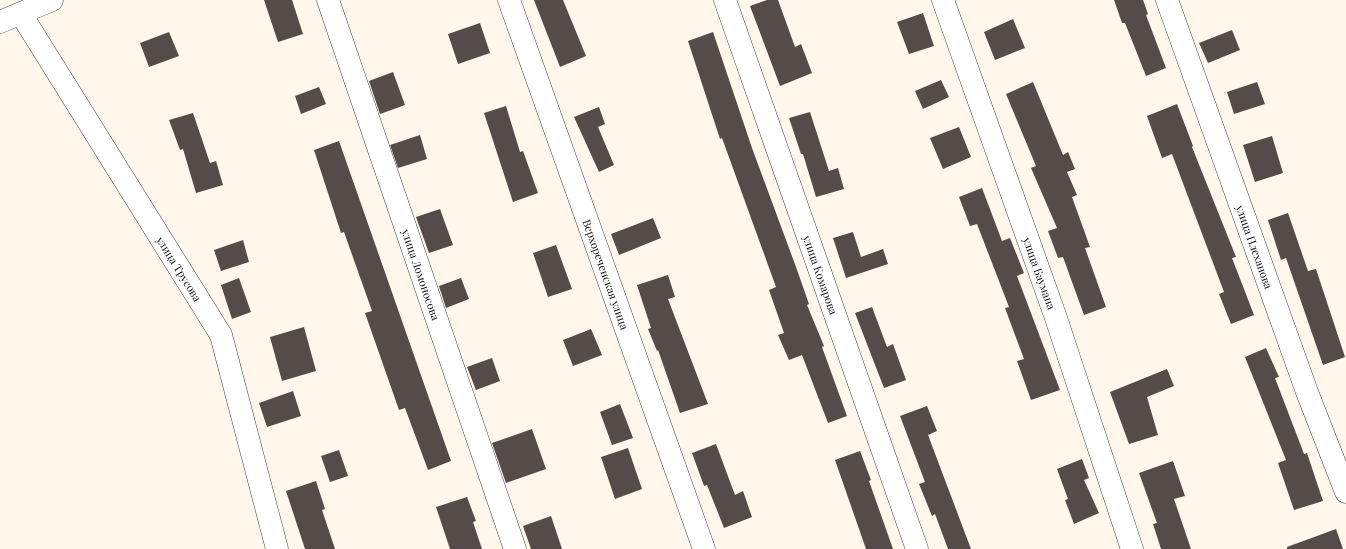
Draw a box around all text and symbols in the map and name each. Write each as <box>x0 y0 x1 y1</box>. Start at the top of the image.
street label: улица Плеханова <box>1233 202 1277 291</box>
street label: Верхореченская улица <box>580 217 633 332</box>
street label: улица Ломоносова <box>399 226 444 323</box>
street label: улица Трусова <box>153 232 206 304</box>
street label: улица Комарова <box>800 232 842 317</box>
street label: улица Баумана <box>1020 234 1060 312</box>

